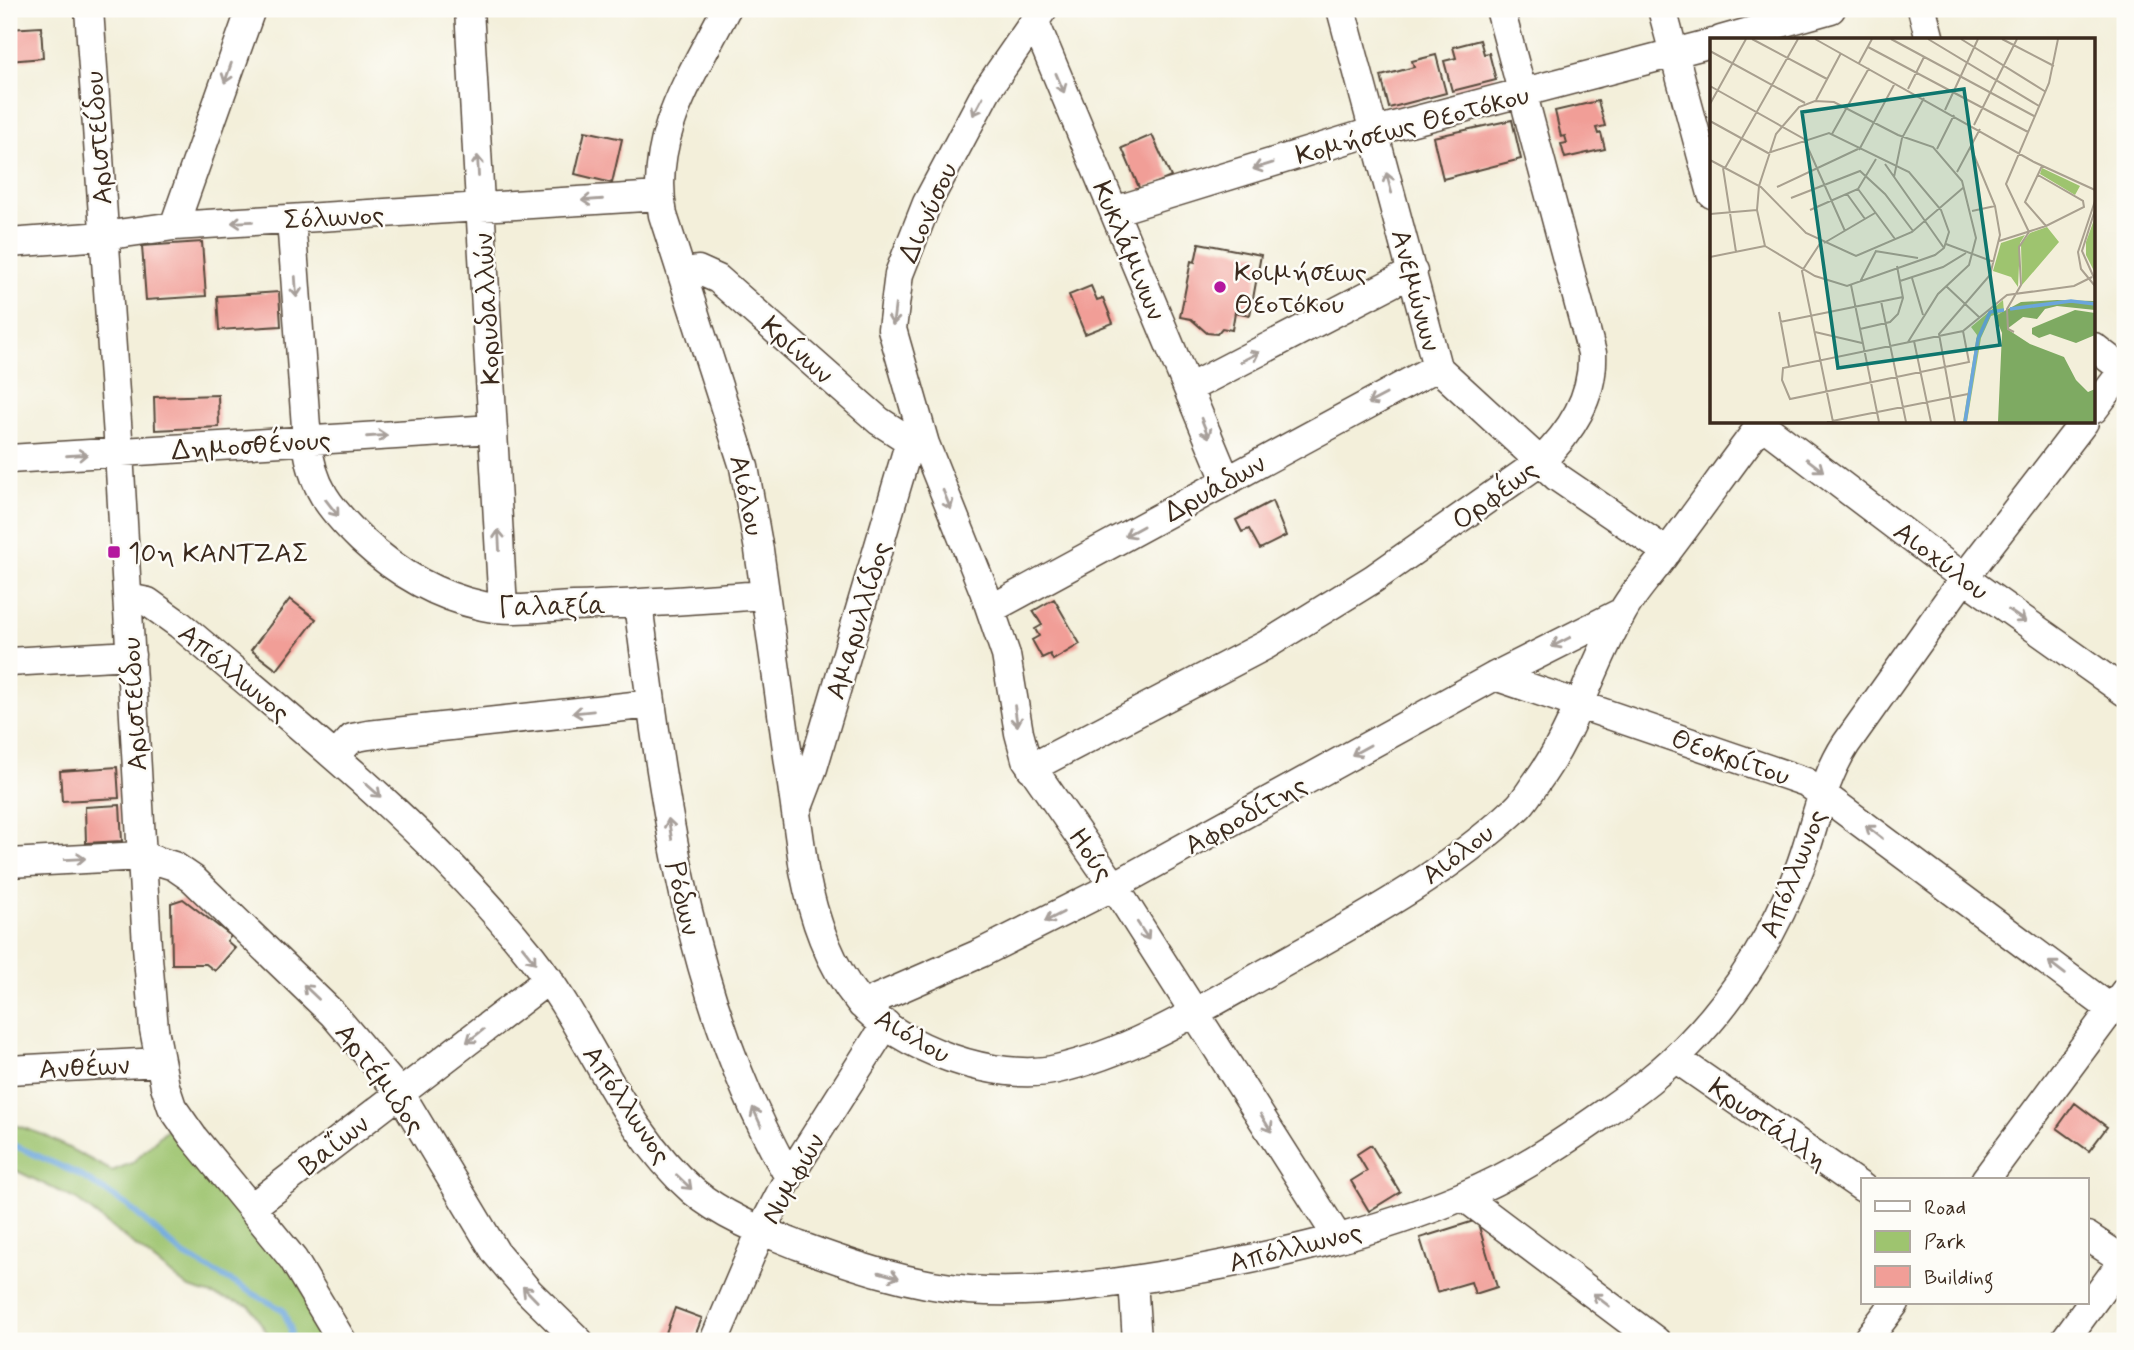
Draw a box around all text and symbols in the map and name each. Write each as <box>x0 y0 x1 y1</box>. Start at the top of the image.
inset map <box>1710 38 2096 424</box>
one-way arrow <box>221 61 233 83</box>
street label: Αριστείδου <box>76 70 123 206</box>
one-way arrow <box>1054 71 1067 93</box>
street label: Κομήσεως Θεοτόκου <box>1292 77 1534 175</box>
one-way arrow <box>971 95 985 116</box>
one-way arrow <box>471 156 484 178</box>
street label: Διονύσου <box>891 157 968 269</box>
one-way arrow <box>1252 160 1274 173</box>
one-way arrow <box>1381 172 1394 194</box>
street label: Κυκλάμινων <box>1082 176 1174 326</box>
one-way arrow <box>581 194 603 207</box>
street label: Σόλωνος <box>283 197 385 240</box>
one-way arrow <box>231 215 254 228</box>
street label: Ανεμώνων <box>1381 226 1449 356</box>
street label: Κορυδαλλών <box>466 232 511 386</box>
place label: Κοιμήσεως Θεοτόκου <box>1234 255 1367 324</box>
one-way arrow <box>290 275 303 298</box>
marker: Κοιμήσεως Θεοτόκου <box>1212 279 1228 295</box>
one-way arrow <box>887 304 900 326</box>
street label: Κρίνων <box>752 308 841 393</box>
one-way arrow <box>1239 350 1259 364</box>
one-way arrow <box>1367 393 1388 406</box>
one-way arrow <box>1199 417 1212 439</box>
street label: Δημοσθένους <box>170 422 332 471</box>
one-way arrow <box>366 430 389 443</box>
street label: Δρυάδων <box>1158 446 1273 532</box>
one-way arrow <box>65 448 88 461</box>
street label: Αιόλου <box>719 452 772 539</box>
street label: Ορφέως <box>1445 452 1546 540</box>
one-way arrow <box>1806 457 1825 472</box>
one-way arrow <box>942 489 955 511</box>
one-way arrow <box>325 498 340 516</box>
street label: Αιοχύλου <box>1885 514 1996 610</box>
one-way arrow <box>1124 525 1145 538</box>
one-way arrow <box>493 529 506 552</box>
place label: 10η ΚΑΝΤΖΑΣ <box>128 536 309 573</box>
street label: Αμαρυλλίδος <box>818 537 901 704</box>
marker: 10η ΚΑΝΤΖΑΣ <box>106 544 122 560</box>
street label: Γαλαξία <box>498 588 606 627</box>
one-way arrow <box>2007 609 2026 623</box>
street label: Απόλλωνος <box>169 616 297 732</box>
street label: Αριστείδου <box>114 636 157 772</box>
one-way arrow <box>1551 636 1572 650</box>
one-way arrow <box>1010 704 1023 727</box>
one-way arrow <box>572 705 595 718</box>
street label: Θεοκρίτου <box>1666 721 1794 796</box>
one-way arrow <box>1351 744 1372 757</box>
street label: Αφροδίτης <box>1178 767 1314 865</box>
one-way arrow <box>363 782 381 798</box>
street label: Απόλλωνος <box>1752 804 1837 944</box>
street label: Αιόλου <box>1415 816 1502 894</box>
one-way arrow <box>663 819 676 841</box>
street label: Ηούς <box>1058 821 1121 889</box>
one-way arrow <box>1866 825 1884 840</box>
one-way arrow <box>63 853 86 866</box>
street label: Ρόδων <box>655 858 708 939</box>
one-way arrow <box>1044 911 1064 925</box>
one-way arrow <box>1137 920 1151 940</box>
one-way arrow <box>522 945 537 963</box>
one-way arrow <box>2048 961 2066 976</box>
one-way arrow <box>303 984 320 1001</box>
street label: Αιόλου <box>867 1001 956 1074</box>
street label: Αρτέμιδος <box>325 1017 433 1142</box>
one-way arrow <box>466 1028 485 1043</box>
street label: Απόλλωνος <box>573 1039 679 1172</box>
street label: Ανθέων <box>38 1048 130 1089</box>
street label: Κρυστάλλη <box>1700 1070 1835 1180</box>
one-way arrow <box>750 1106 763 1128</box>
street label: Βαΐων <box>292 1107 377 1185</box>
one-way arrow <box>1259 1112 1273 1132</box>
street label: Νυμφών <box>753 1127 835 1232</box>
one-way arrow <box>675 1174 692 1191</box>
legend <box>1861 1178 2088 1304</box>
text: Road <box>1924 1194 1966 1222</box>
street label: Απόλλωνος <box>1225 1214 1366 1283</box>
text: Park <box>1924 1228 1966 1256</box>
text: Building <box>1924 1264 1994 1294</box>
one-way arrow <box>878 1270 900 1283</box>
one-way arrow <box>522 1286 539 1303</box>
one-way arrow <box>1592 1293 1611 1308</box>

